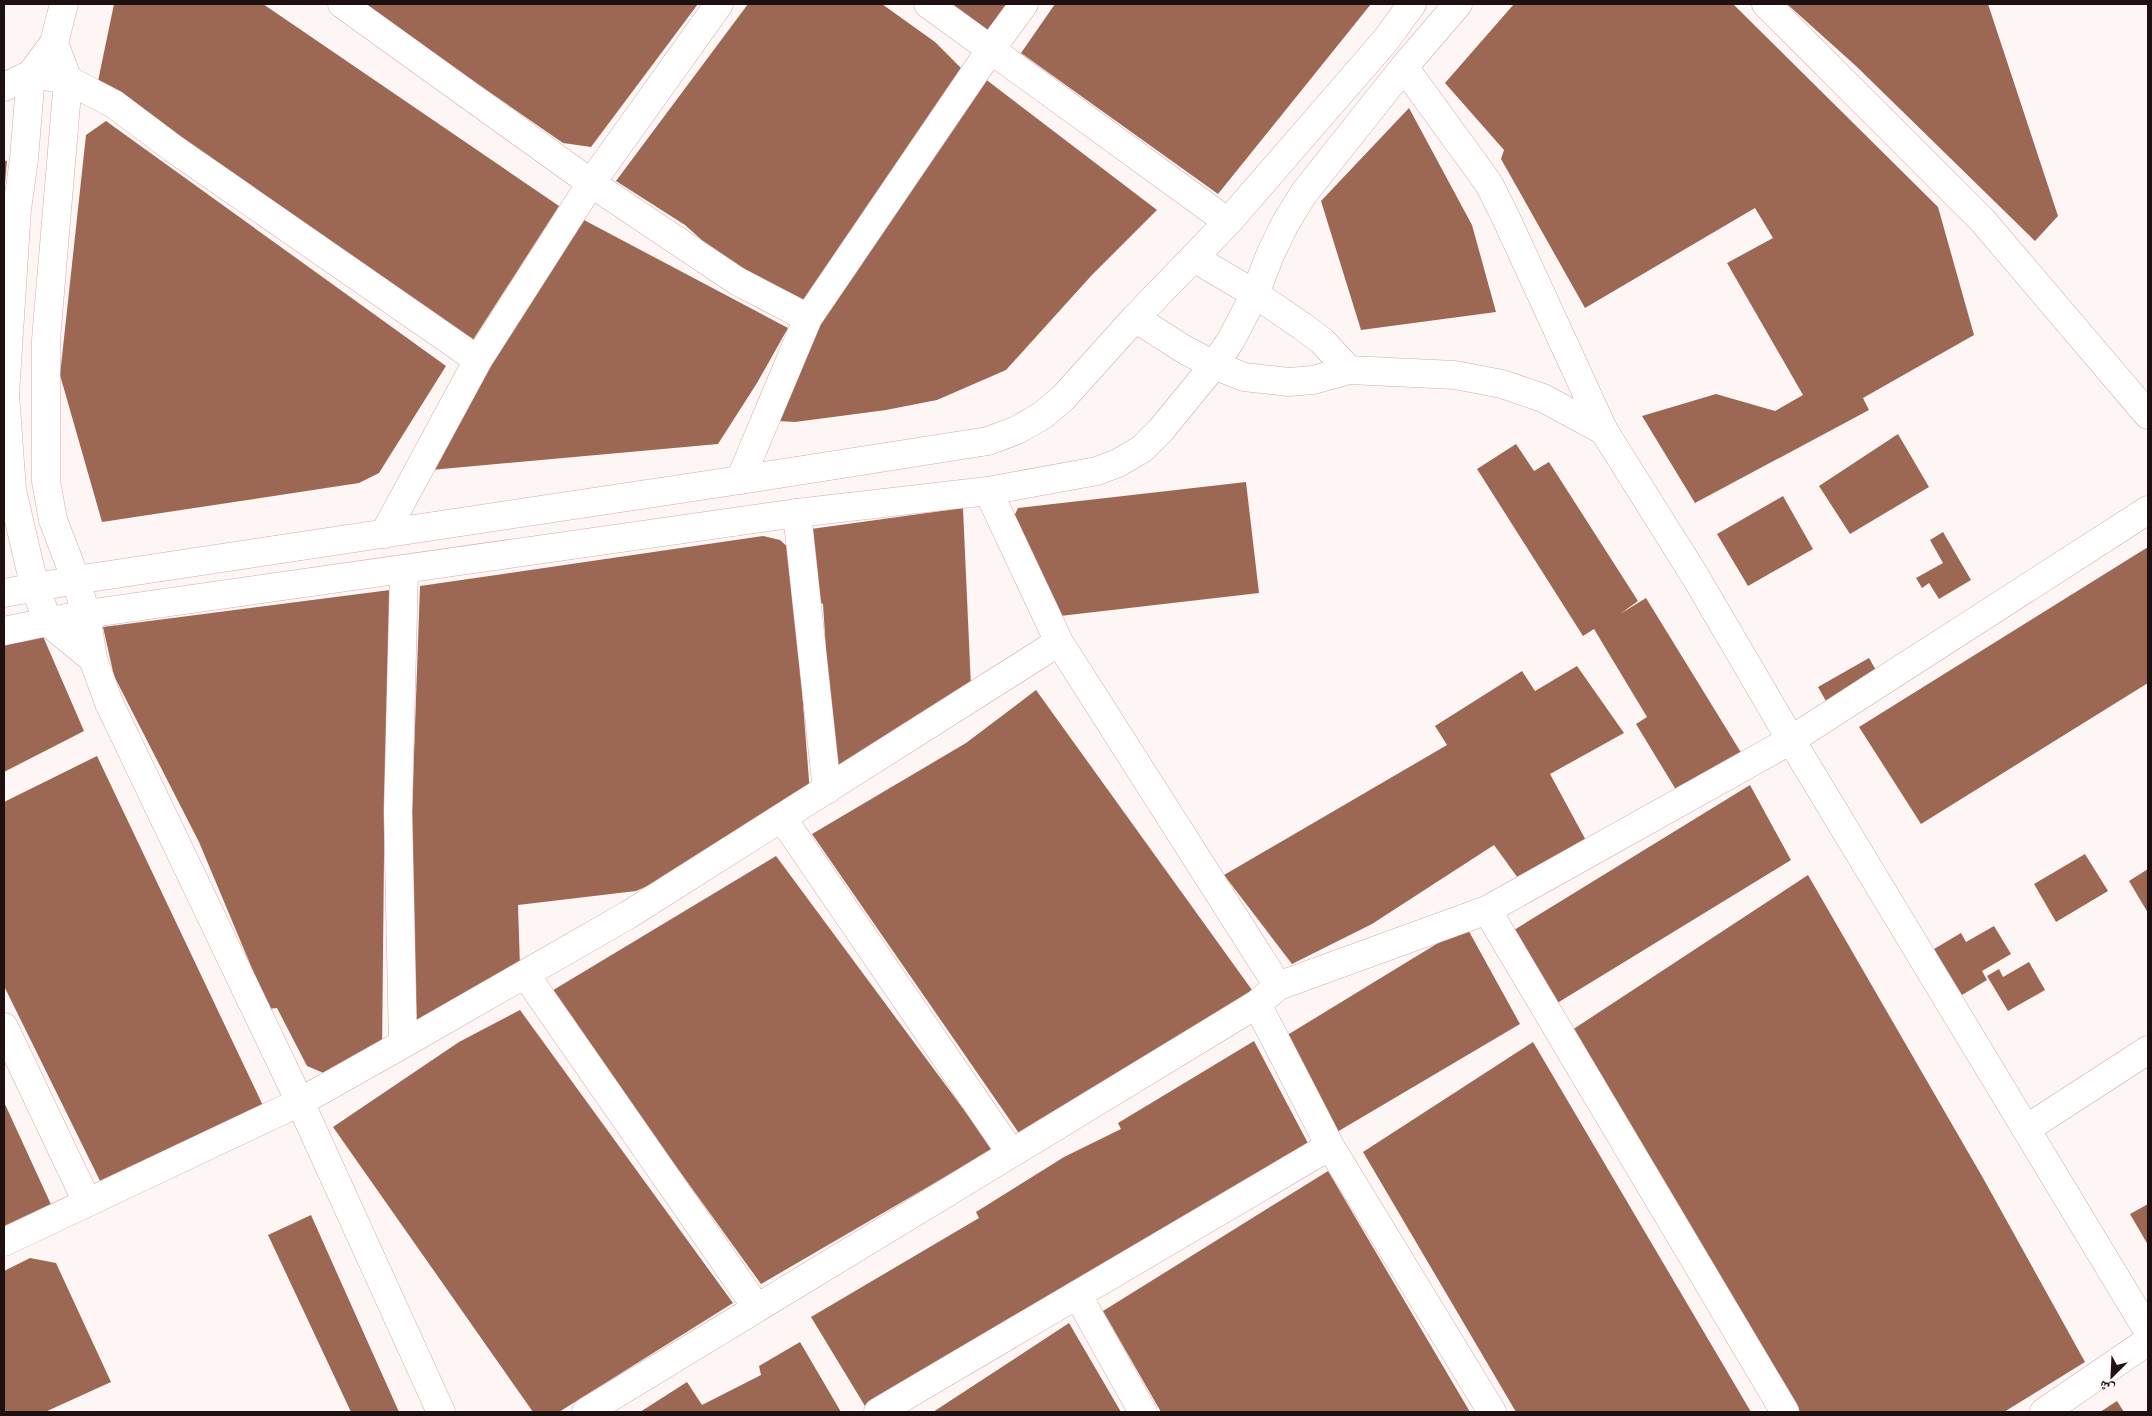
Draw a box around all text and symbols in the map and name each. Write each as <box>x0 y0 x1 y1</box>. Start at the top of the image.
north arrow <box>2087 1351 2137 1401</box>
text: ش <box>2096 1376 2118 1400</box>

